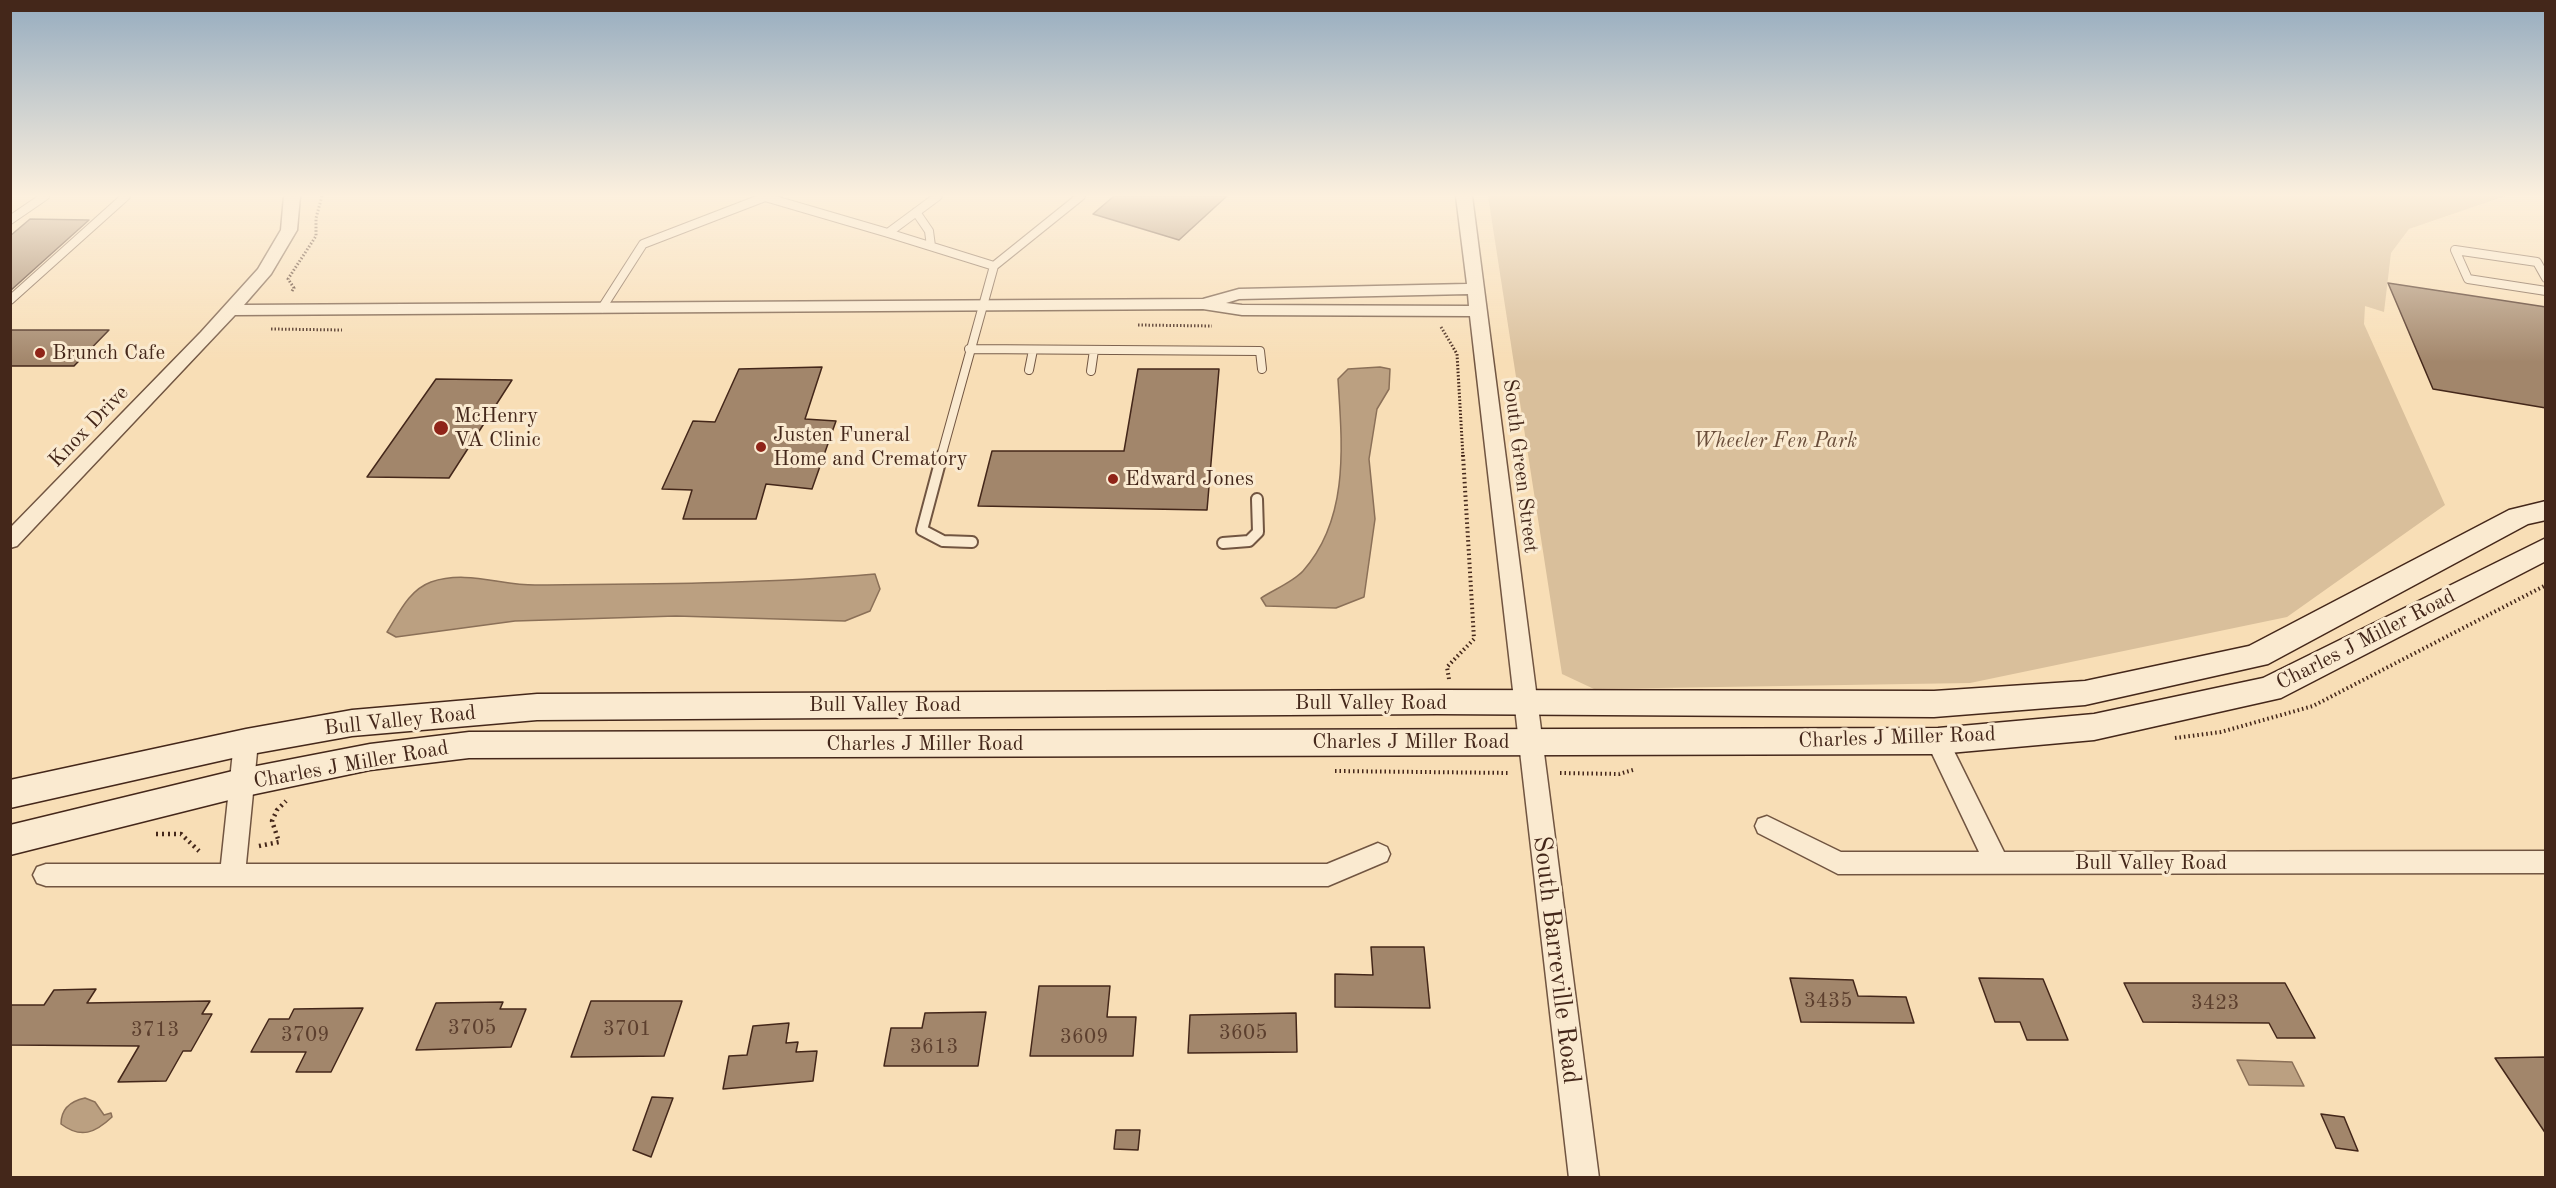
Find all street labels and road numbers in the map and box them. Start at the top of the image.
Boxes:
street label: South Green Street [1497,378,1543,554]
street label: Knox Drive [44,381,134,473]
street label: Charles J Miller Road [2272,584,2460,696]
street label: Bull Valley Road [1295,690,1447,716]
street label: Bull Valley Road [809,692,961,718]
street label: Bull Valley Road [323,700,477,742]
street label: Charles J Miller Road [1798,722,1996,754]
street label: Charles J Miller Road [1312,729,1510,755]
street label: Charles J Miller Road [826,731,1024,757]
street label: Charles J Miller Road [252,735,450,795]
street label: South Barreville Road [1525,834,1587,1086]
street label: Bull Valley Road [2075,850,2227,876]

